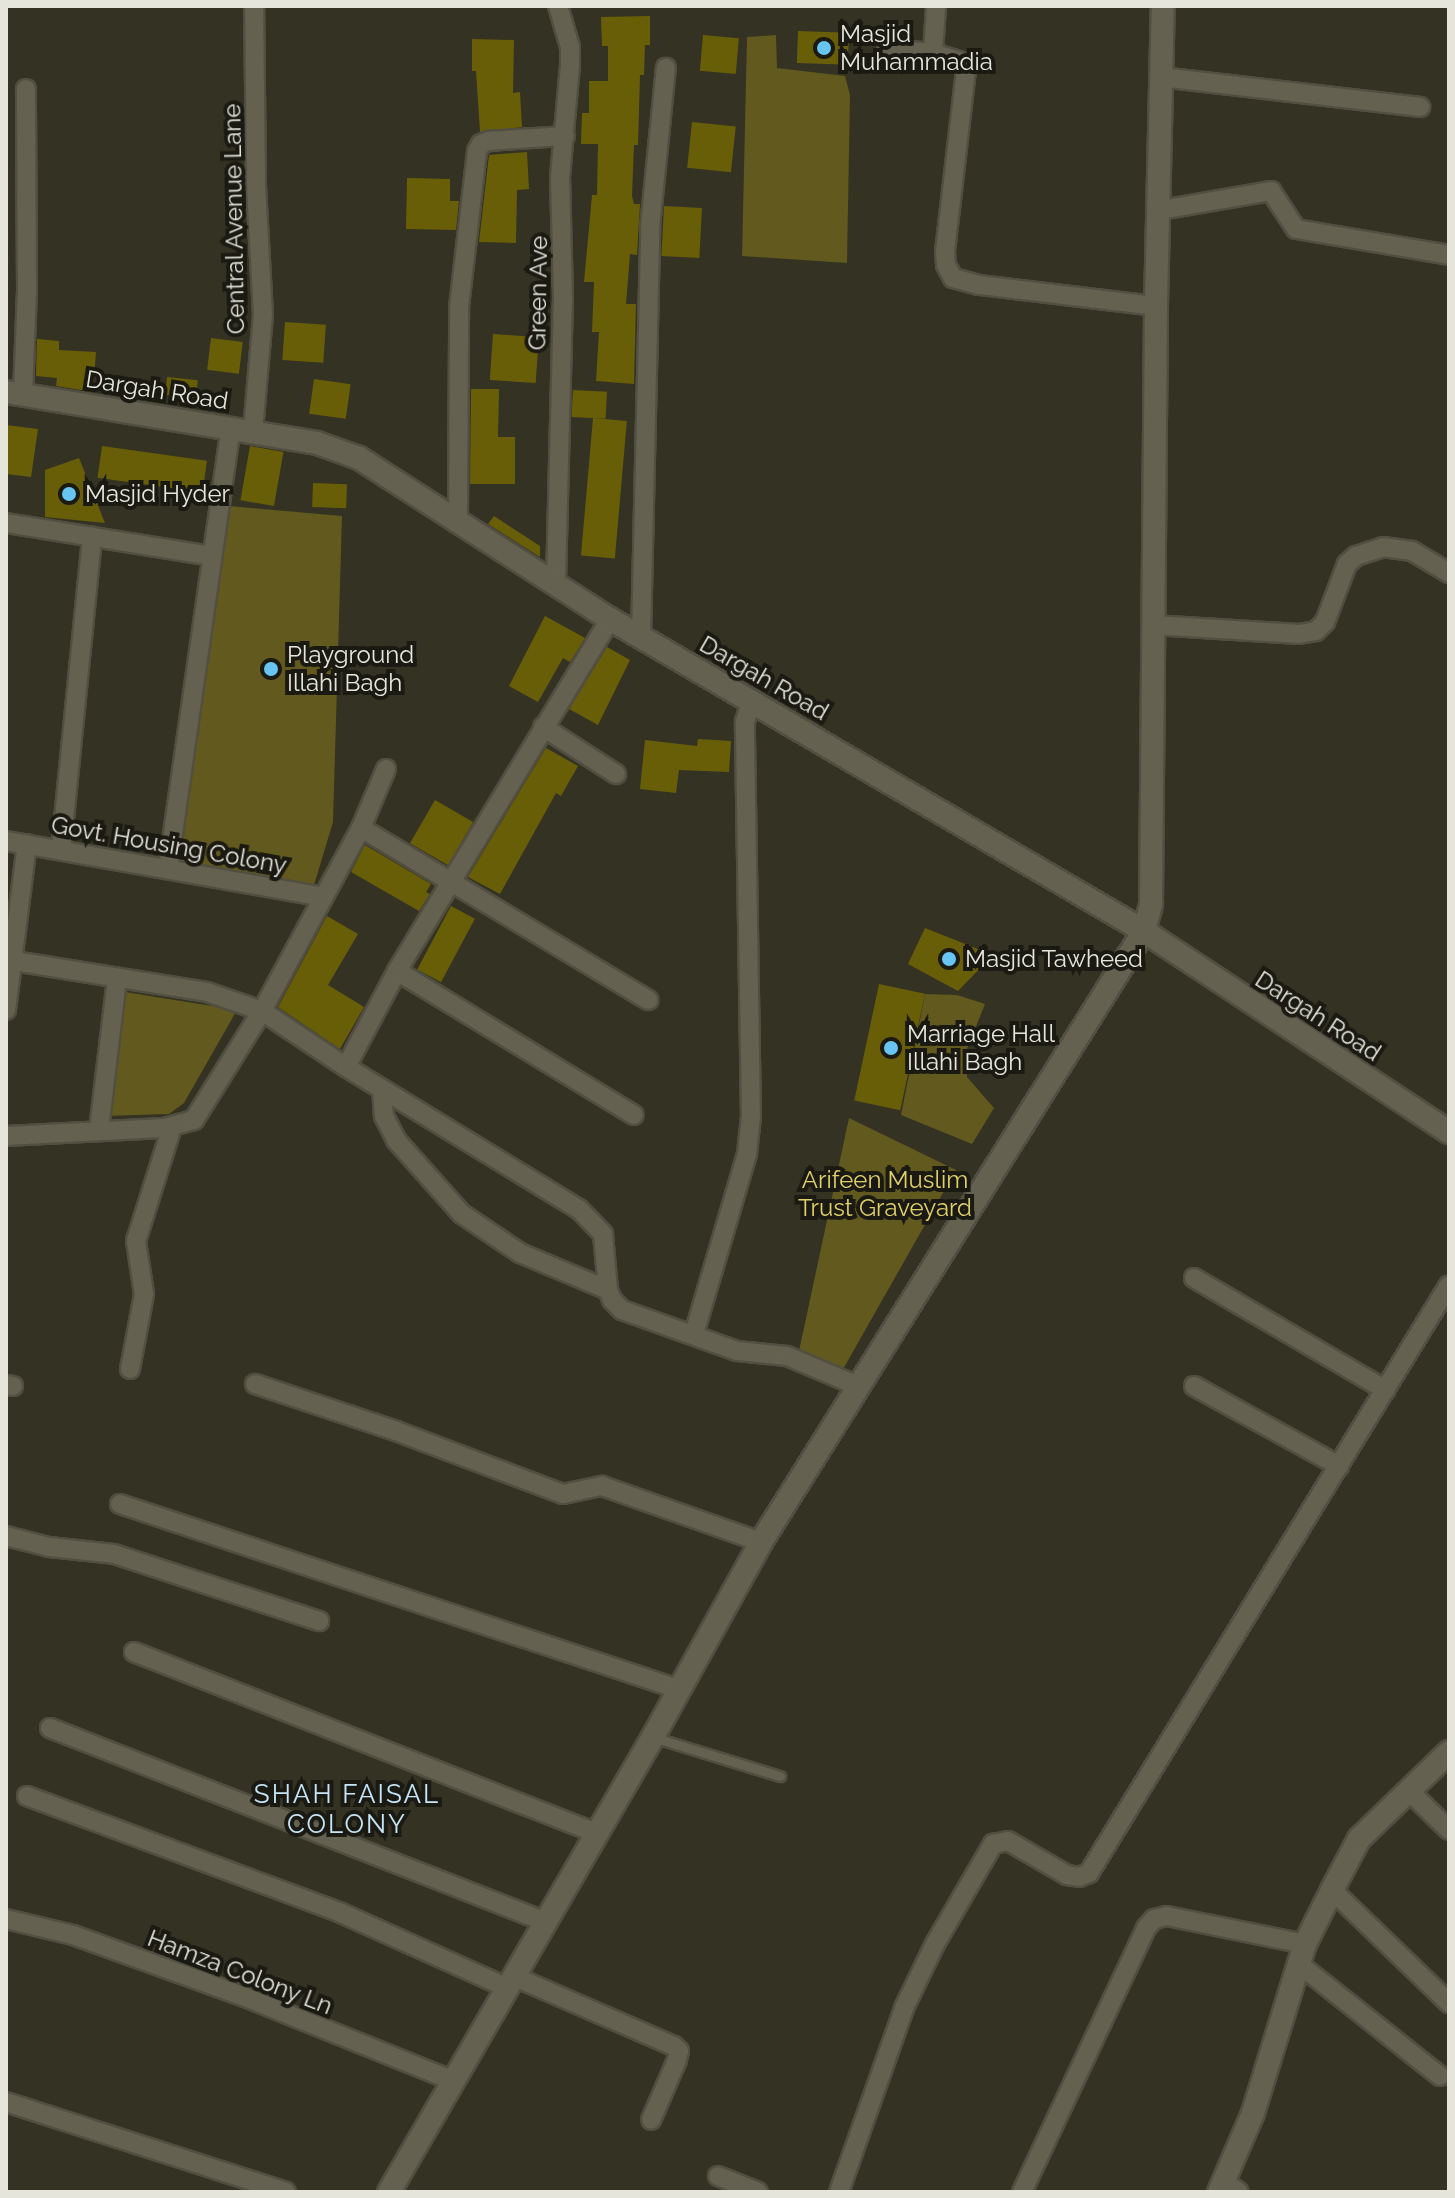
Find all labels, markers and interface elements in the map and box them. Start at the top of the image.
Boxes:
place label: Masjid Muhammadia [840,20,993,76]
marker: Masjid Muhammadia [815,39,833,57]
street label: Central Avenue Lane [218,103,250,335]
street label: Green Ave [523,235,553,351]
street label: Dargah Road [84,365,230,415]
place label: Masjid Hyder [85,480,230,508]
marker: Masjid Hyder [60,485,78,503]
street label: Dargah Road [695,630,833,726]
place label: Playground Illahi Bagh [287,641,414,697]
marker: Playground Illahi Bagh [262,660,280,678]
street label: Govt. Housing Colony [49,810,289,880]
place label: Masjid Tawheed [965,945,1144,973]
marker: Masjid Tawheed [940,950,958,968]
street label: Dargah Road [1250,965,1386,1067]
place label: Marriage Hall Illahi Bagh [907,1020,1055,1076]
marker: Marriage Hall Illahi Bagh [882,1039,900,1057]
park label: Arifeen Muslim Trust Graveyard [798,1166,972,1222]
district label: SHAH FAISAL COLONY [254,1779,440,1840]
street label: Hamza Colony Ln [143,1923,337,2021]

